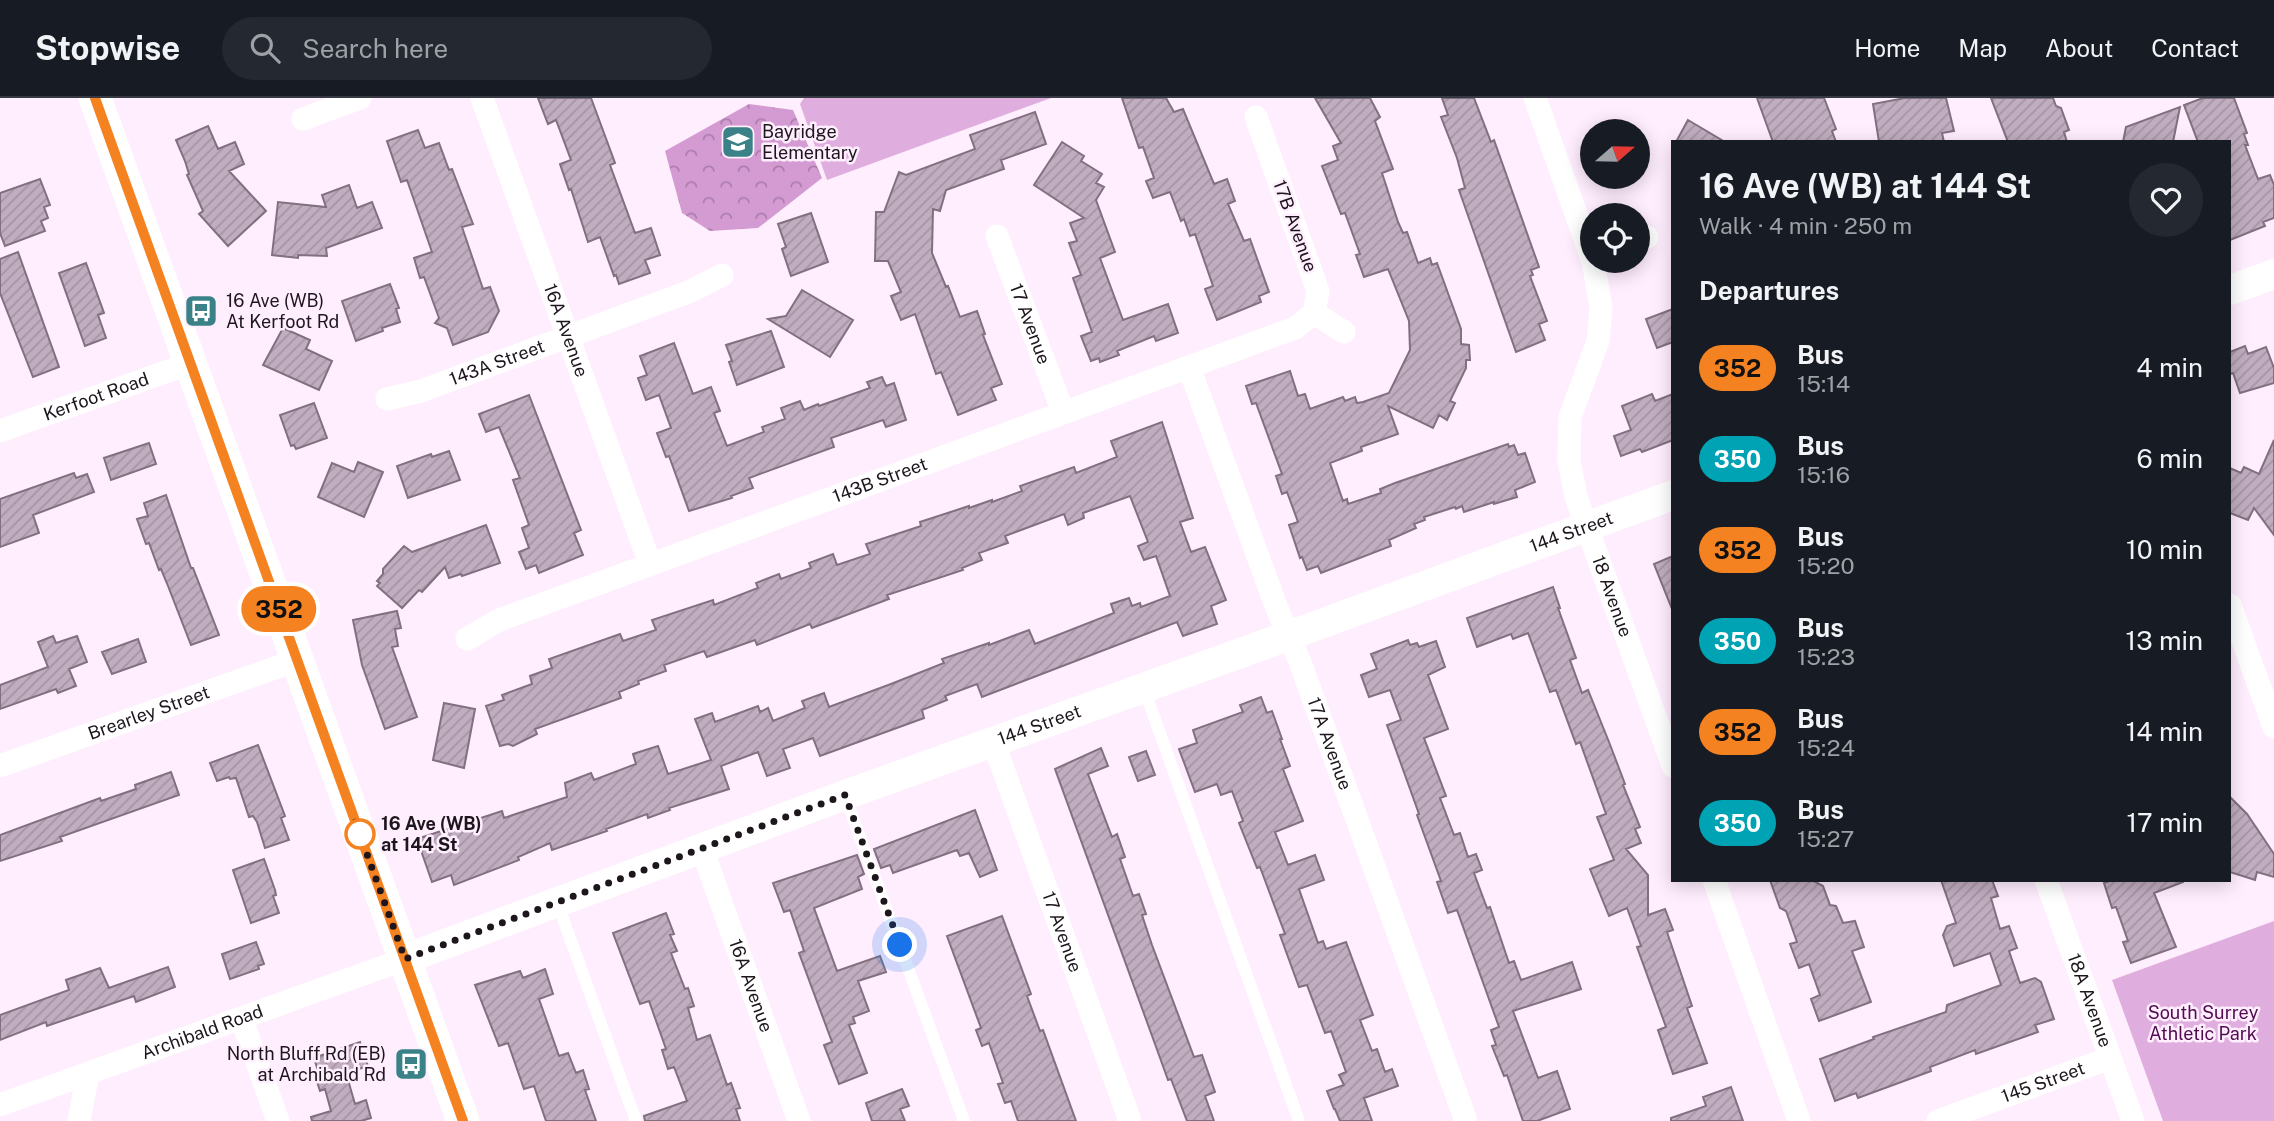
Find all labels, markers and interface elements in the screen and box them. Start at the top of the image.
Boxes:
search box [222,17,712,80]
text: Stopwise [35,29,180,67]
icon: search [246,29,284,67]
text: Search here [302,33,448,64]
text: Home [1854,34,1920,62]
text: Map [1958,34,2007,62]
text: About [2045,34,2113,62]
text: Contact [2151,34,2239,62]
north arrow [1580,119,1650,189]
map controls [1580,119,1650,273]
place label: Bayridge Elementary [762,121,858,163]
school or university icon: Bayridge Elementary [719,123,757,161]
button: heart [2129,163,2203,237]
text: 16 Ave (WB) at 144 St [1699,167,2031,205]
street label: 17B Avenue [1269,177,1322,275]
button: locate [1580,203,1650,273]
text: Walk · 4 min · 250 m [1699,212,1912,239]
text: Departures [1699,275,1839,306]
street label: 16A Avenue [540,281,593,380]
street label: 17 Avenue [1006,281,1055,367]
place label: 16 Ave (WB) At Kerfoot Rd [226,290,339,332]
bus stop icon: 16 Ave (WB) At Kerfoot Rd [182,292,220,330]
street label: 143A Street [446,335,547,390]
text: Bus [1797,339,1844,370]
text: 4 min [2136,352,2203,383]
text: 352 [1714,354,1761,382]
street label: Kerfoot Road [40,368,151,425]
text: 15:14 [1797,370,1850,397]
text: Bus [1797,430,1844,461]
text: 6 min [2136,443,2203,474]
text: 350 [1714,445,1761,473]
street label: 143B Street [830,453,930,507]
text: 15:16 [1797,461,1850,488]
street label: 144 Street [1527,507,1616,557]
text: Bus [1797,521,1844,552]
text: 10 min [2126,534,2203,565]
text: 352 [1714,536,1761,564]
street label: 18 Avenue [1588,552,1637,640]
text: 15:20 [1797,552,1855,579]
line badge: 352 [239,586,319,632]
text: 352 [255,595,303,623]
text: Bus [1797,612,1844,643]
text: 13 min [2126,625,2203,656]
text: 350 [1714,627,1761,655]
text: 15:23 [1797,643,1855,670]
street label: Brearley Street [85,681,212,744]
street label: 17A Avenue [1304,694,1356,793]
street label: 144 Street [995,700,1084,749]
text: Bus [1797,703,1844,734]
text: 14 min [2126,716,2203,747]
text: 352 [1714,718,1761,746]
text: 15:24 [1797,734,1855,761]
text: Bus [1797,794,1844,825]
text: 17 min [2126,807,2203,838]
text: 350 [1714,809,1761,837]
place label: 16 Ave (WB) at 144 St [381,813,482,855]
marker: 16 Ave (WB) at 144 St [345,819,375,849]
text: 15:27 [1797,825,1854,852]
street label: 17 Avenue [1038,889,1087,975]
your location [882,927,917,962]
street label: 16A Avenue [725,936,777,1035]
street label: 18A Avenue [2063,951,2116,1050]
street label: Archibald Road [138,1000,266,1063]
park label: South Surrey Athletic Park [2148,1002,2259,1044]
place label: North Bluff Rd (EB) at Archibald Rd [227,1043,386,1085]
bus stop icon: North Bluff Rd (EB) at Archibald Rd [392,1045,430,1083]
street label: 145 Street [1999,1057,2087,1107]

